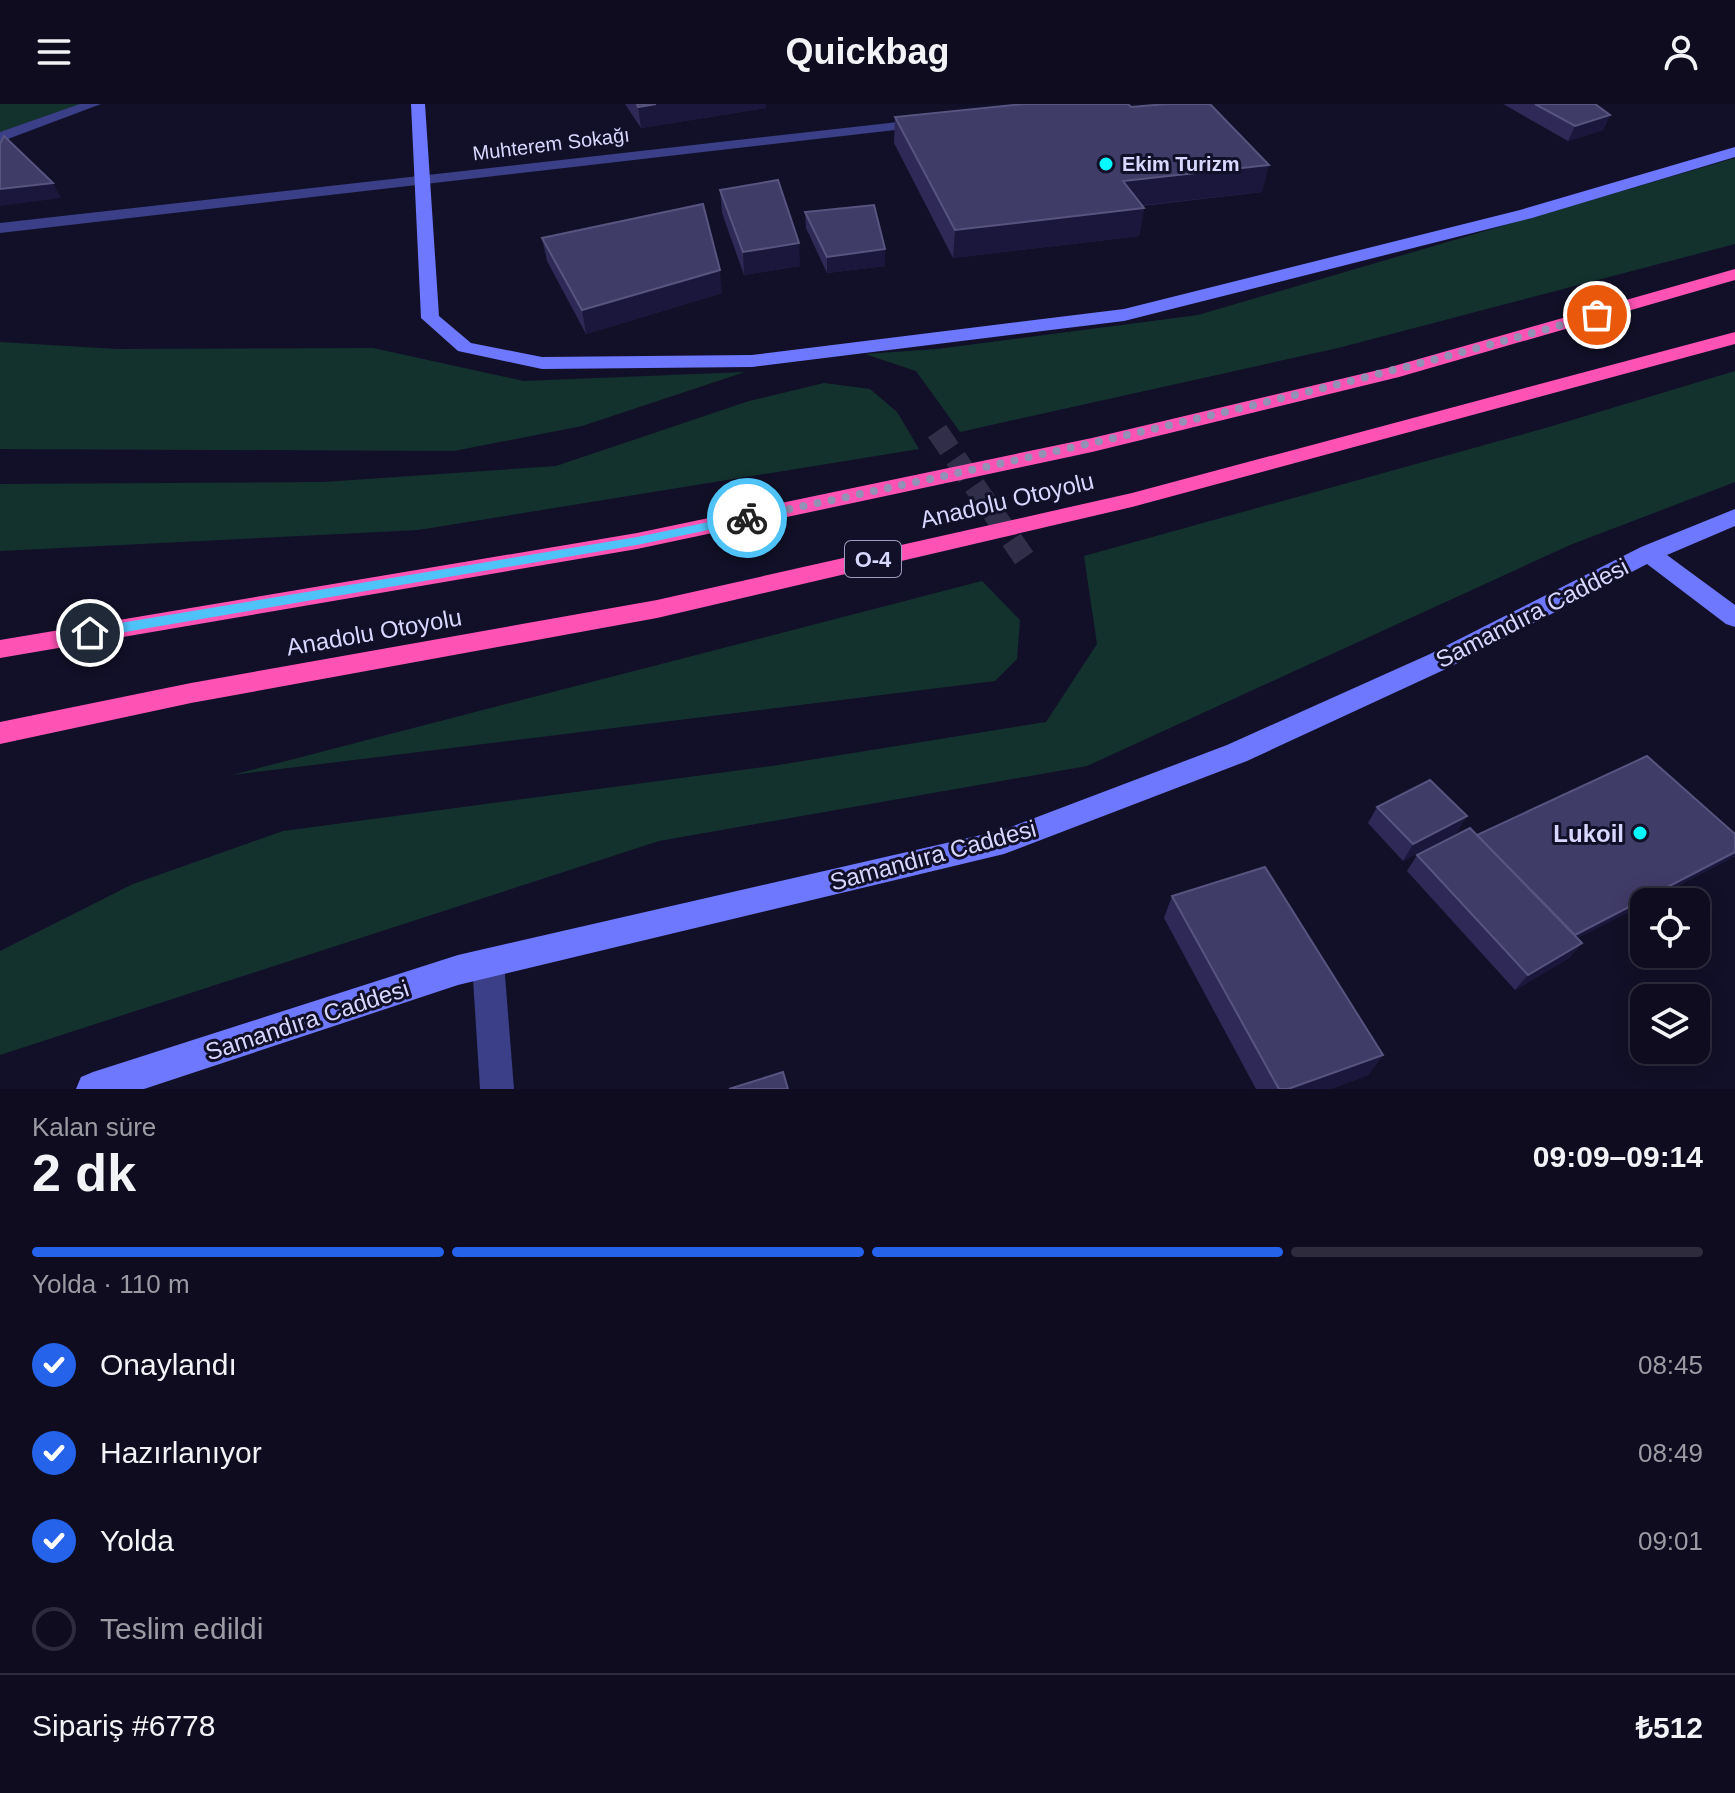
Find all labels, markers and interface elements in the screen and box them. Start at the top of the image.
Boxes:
icon: menu [32,30,76,74]
icon: person [1659,30,1703,74]
text: Quickbag [785,31,950,72]
street label: Muhterem Sokağı [471,123,631,165]
place label: Ekim Turizm [1122,153,1239,175]
marker: Ekim Turizm [1097,155,1115,173]
pin [1563,281,1631,349]
icon: bag [1575,293,1619,337]
street label: Anadolu Otoyolu [918,467,1096,533]
courier [707,478,787,558]
icon: bike [725,496,769,540]
road number: O-4 [845,541,901,577]
street label: Samandıra Caddesi [1431,553,1633,673]
pin [56,599,124,667]
street label: Anadolu Otoyolu [284,603,464,661]
icon: home [68,611,112,655]
street label: Samandıra Caddesi [827,815,1039,895]
place label: Lukoil [1553,820,1624,847]
marker: Lukoil [1631,824,1649,842]
map controls [1630,888,1710,1064]
button: locate [1630,888,1710,968]
street label: Samandıra Caddesi [202,974,412,1066]
button: layers [1630,984,1710,1064]
text: Kalan süre [32,1112,156,1142]
text: 09:09–09:14 [1533,1140,1703,1173]
text: 2 dk [32,1144,136,1202]
text: Yolda · 110 m [32,1269,190,1299]
icon: check [32,1343,76,1387]
text: Onaylandı [100,1348,237,1381]
text: 08:45 [1638,1350,1703,1380]
icon: check [32,1431,76,1475]
text: Hazırlanıyor [100,1436,262,1469]
text: 08:49 [1638,1438,1703,1468]
icon: check [32,1519,76,1563]
text: Yolda [100,1524,174,1557]
text: 09:01 [1638,1526,1703,1556]
text: Teslim edildi [100,1612,263,1645]
text: Sipariş #6778 [32,1709,215,1742]
text: ₺512 [1636,1711,1703,1744]

